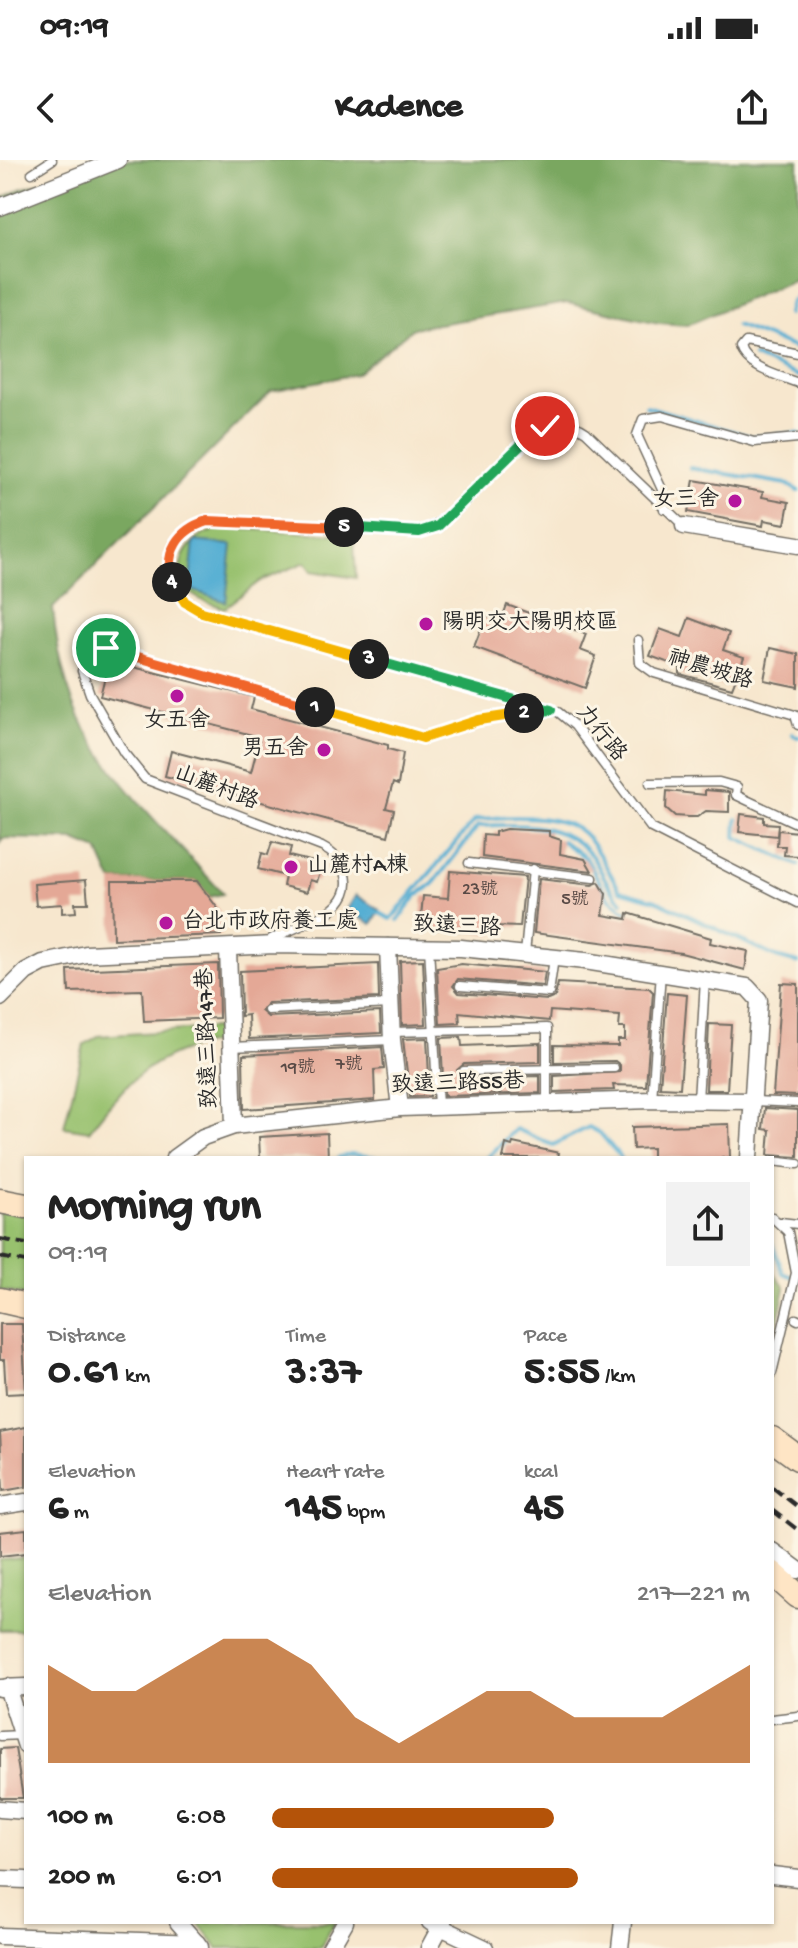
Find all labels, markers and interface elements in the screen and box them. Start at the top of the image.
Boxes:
text: 09:19 [40,11,109,46]
icon: back [24,86,68,130]
icon: share [730,86,774,130]
text: Kadence [335,87,463,130]
pin [511,392,579,460]
icon: check [523,404,567,448]
place label: 女三舍 [653,486,719,514]
marker: 女三舍 [726,492,744,510]
pin: 5 [324,507,364,547]
text: 5 [338,514,350,540]
pin: 4 [152,562,192,602]
text: 4 [167,569,177,595]
place label: 陽明交大陽明校區 [442,610,618,637]
pin [72,614,140,682]
marker: 陽明交大陽明校區 [417,615,435,633]
icon: arrive [84,626,128,670]
pin: 3 [349,639,389,679]
street label: 神農坡路 [664,644,756,696]
text: 3 [363,646,375,672]
marker: 女五舍 [168,687,186,705]
pin: 1 [295,687,335,727]
pin: 2 [504,693,544,733]
text: 1 [311,694,319,720]
street label: 力行路 [569,699,632,768]
text: 2 [519,700,529,726]
place label: 女五舍 [144,707,210,735]
place label: 男五舍 [242,735,308,763]
marker: 男五舍 [315,741,333,759]
street label: 山麓村路 [170,759,262,817]
place label: 山麓村A棟 [307,852,408,880]
marker: 山麓村A棟 [282,858,300,876]
house number: 23號 [462,879,498,901]
house number: 5號 [561,889,589,911]
place label: 台北市政府養工處 [182,908,358,936]
street label: 致遠三路 [412,911,502,943]
marker: 台北市政府養工處 [157,914,175,932]
street label: 致遠三路147巷 [192,967,224,1109]
house number: 7號 [334,1054,363,1076]
house number: 19號 [280,1057,315,1079]
street label: 致遠三路55巷 [391,1068,525,1100]
button: share [666,1182,750,1266]
text: Morning run [48,1183,261,1235]
text: 09:19 [48,1239,107,1270]
text: Distance [48,1324,126,1350]
text: Time [286,1324,326,1350]
text: Pace [524,1324,567,1350]
text: 0.61 [48,1350,120,1397]
text: 3:37 [286,1350,361,1397]
text: 5:55 [524,1350,600,1397]
text: km [120,1364,150,1390]
text: /km [600,1364,636,1390]
text: Elevation [48,1460,135,1486]
text: Heart rate [286,1460,384,1486]
text: kcal [524,1460,558,1486]
text: 6 [48,1486,68,1533]
text: 145 [286,1486,342,1533]
text: 45 [524,1486,564,1533]
text: m [68,1500,89,1526]
text: bpm [342,1500,385,1526]
text: Elevation [48,1580,151,1611]
text: 217–221 m [637,1580,750,1611]
text: 100 m [48,1803,113,1834]
text: 6:08 [176,1803,226,1834]
text: 200 m [48,1863,115,1894]
text: 6:01 [176,1863,223,1894]

